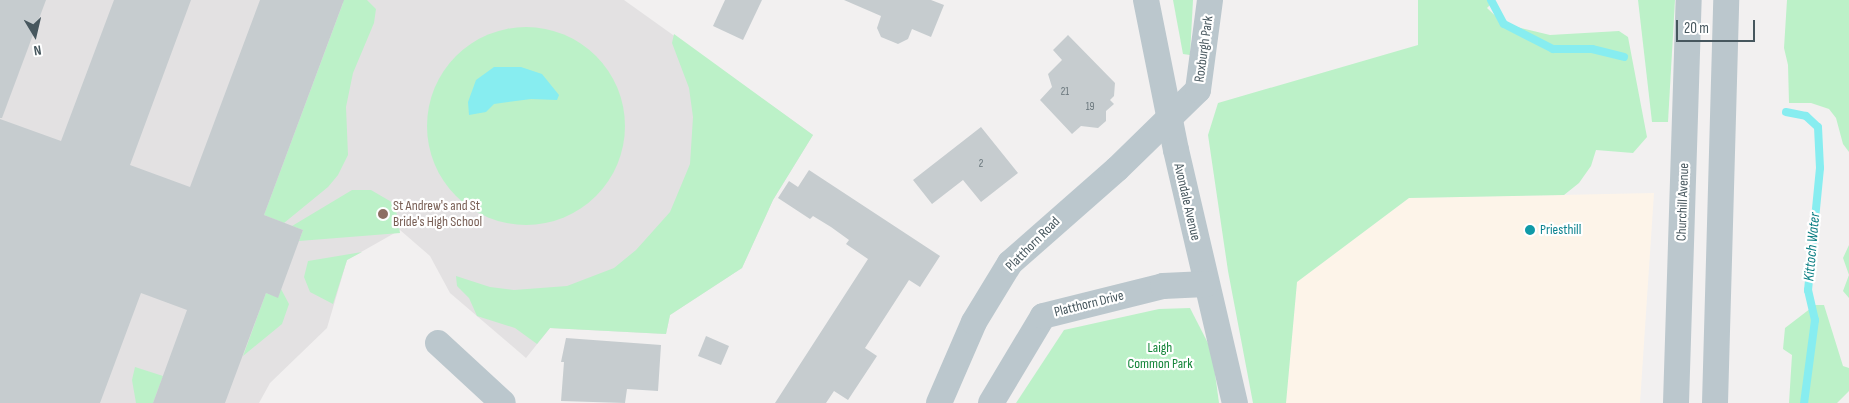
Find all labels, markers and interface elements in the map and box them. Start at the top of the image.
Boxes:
north arrow [10,10,60,60]
scale bar [1679,10,1758,42]
street label: Roxburgh Park [1191,15,1217,83]
text: 20 m [1684,19,1709,38]
text: N [32,41,42,59]
house number: 21 [1061,85,1069,99]
house number: 19 [1086,100,1094,114]
house number: 2 [979,157,983,171]
street label: Avondale Avenue [1170,162,1204,242]
street label: Churchill Avenue [1673,163,1693,241]
place label: St Andrew's and St Bride's High School [393,198,482,230]
marker: St Andrew's and St Bride's High School [377,208,389,220]
water label: Kittoch Water [1800,212,1824,282]
street label: Platthorn Road [1002,213,1064,275]
place label: Priesthill [1540,222,1581,238]
marker: Priesthill [1524,224,1536,236]
street label: Platthorn Drive [1053,287,1125,321]
park label: Laigh Common Park [1128,340,1192,372]

